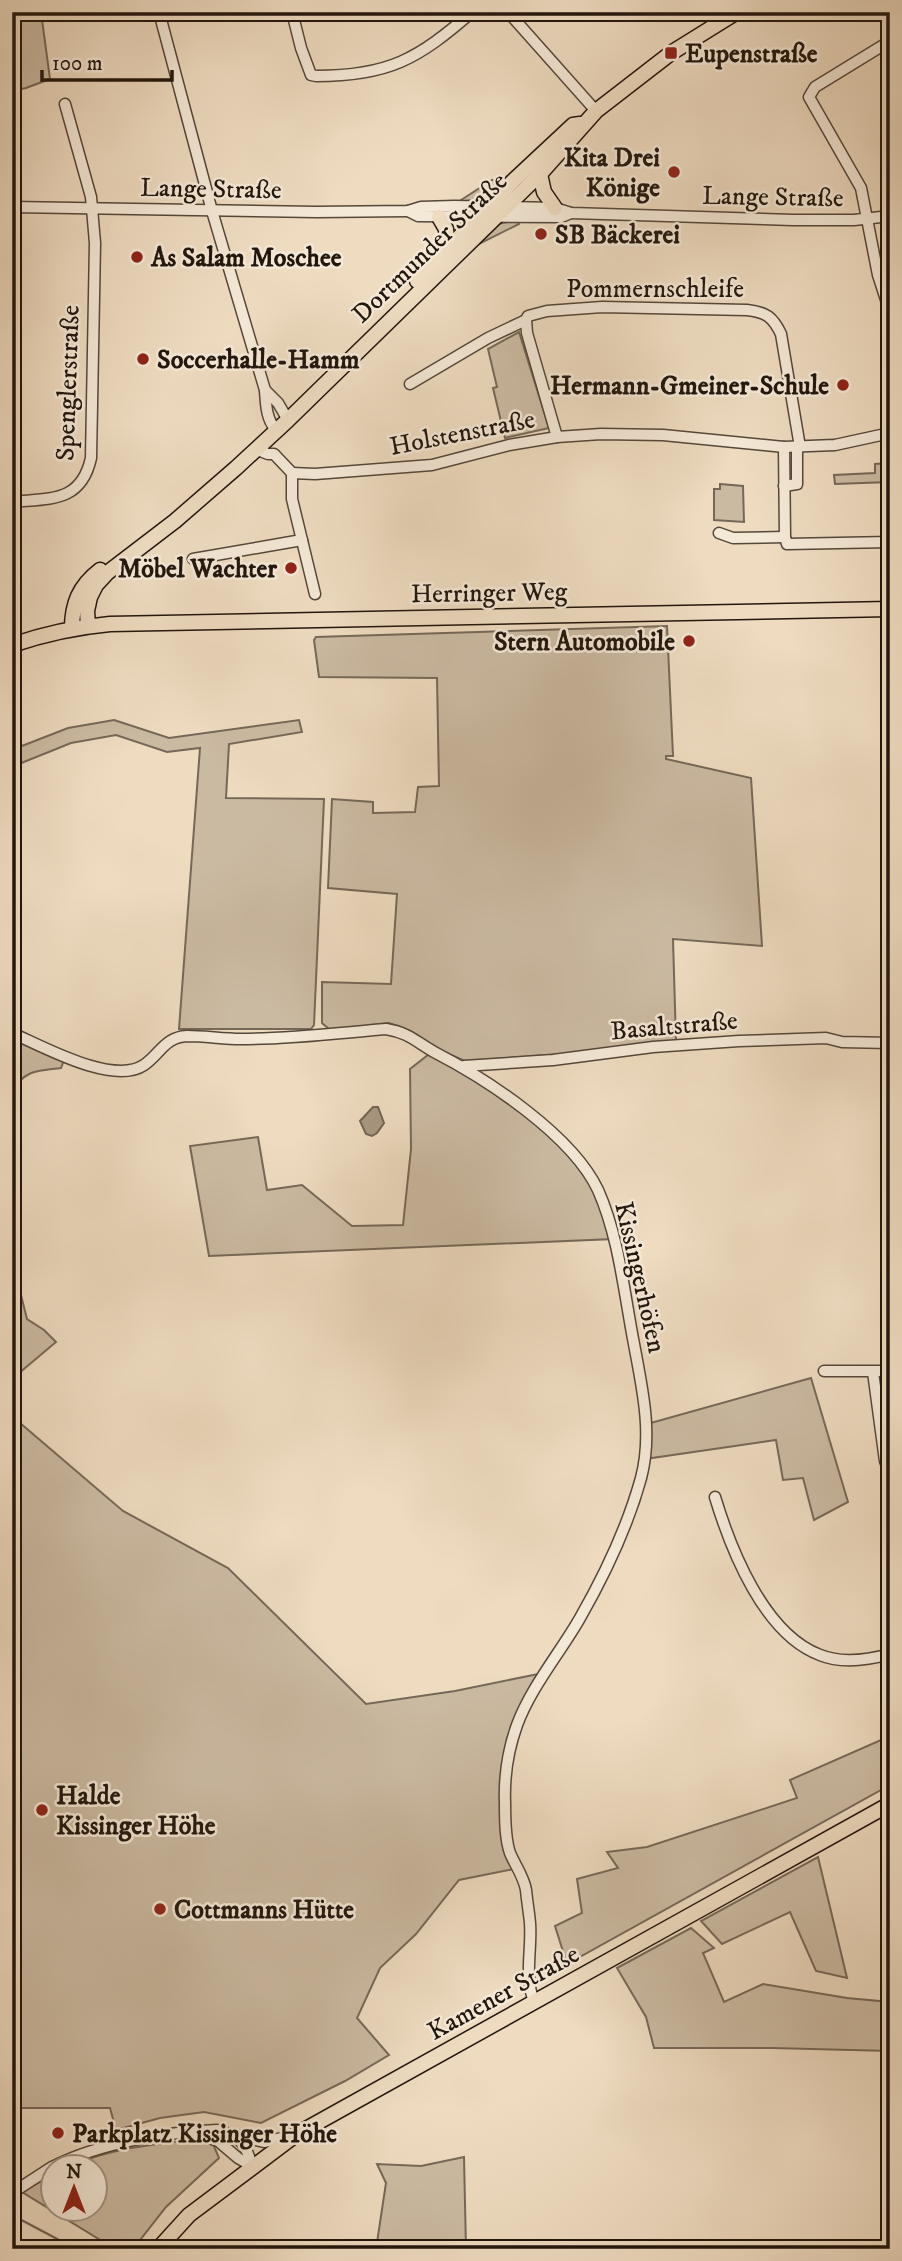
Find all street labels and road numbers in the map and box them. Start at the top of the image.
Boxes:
street label: Dortmunder Straße [345,166,515,331]
street label: Lange Straße [140,172,282,207]
street label: Lange Straße [702,180,844,215]
street label: Pommernschleife [566,273,744,306]
street label: Spenglerstraße [49,304,88,462]
street label: Holstenstraße [387,403,538,464]
street label: Herringer Weg [410,576,568,611]
street label: Basaltstraße [609,1005,739,1048]
street label: Kissingerhöfen [606,1198,673,1357]
street label: Kamener Straße [422,1938,585,2049]

